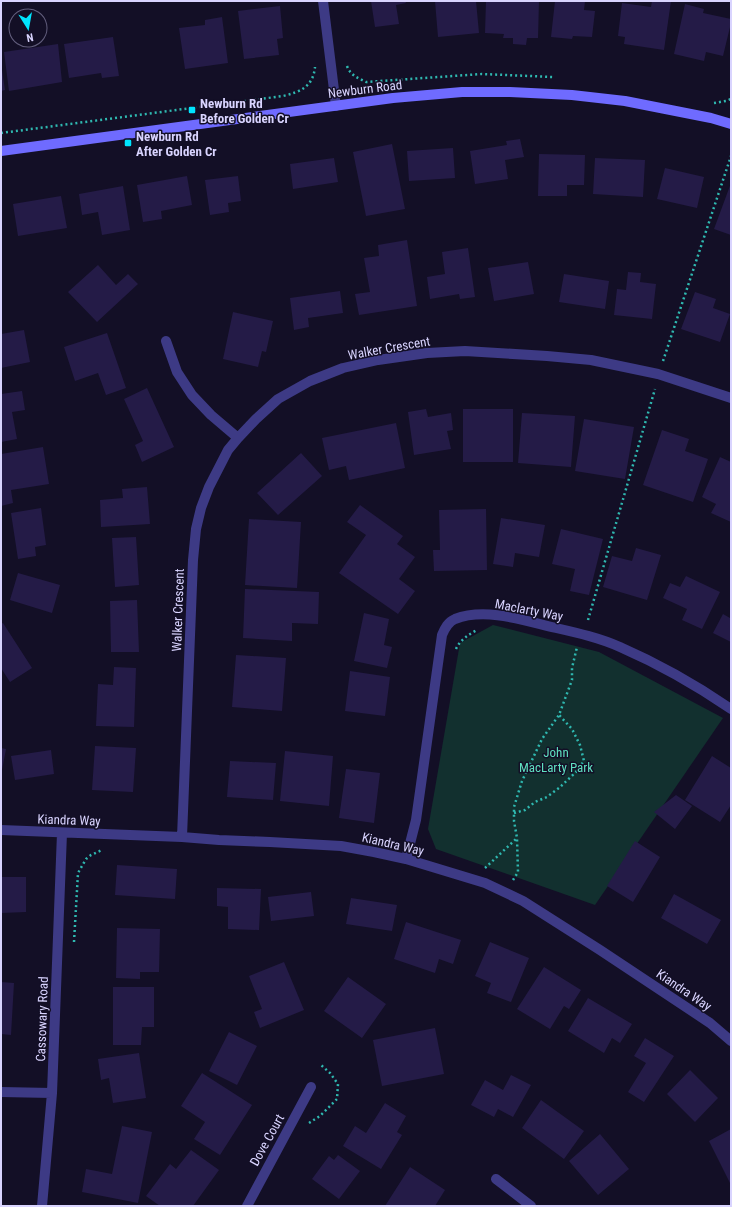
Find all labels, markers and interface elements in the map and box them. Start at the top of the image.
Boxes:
north arrow [8,8,48,48]
text: N [25,30,34,44]
street label: Newburn Road [327,77,403,101]
place label: Newburn Rd Before Golden Cr [200,96,289,126]
marker: Newburn Rd Before Golden Cr [187,105,197,115]
place label: Newburn Rd After Golden Cr [136,129,217,159]
marker: Newburn Rd After Golden Cr [123,138,133,148]
street label: Walker Crescent [347,333,431,363]
street label: Walker Crescent [169,568,187,652]
street label: Maclarty Way [494,596,565,624]
park label: John MacLarty Park [519,745,593,775]
street label: Kiandra Way [37,811,101,829]
street label: Kiandra Way [361,830,426,859]
street label: Kiandra Way [654,966,715,1014]
street label: Cassowary Road [33,976,51,1062]
street label: Dove Court [247,1111,287,1168]

